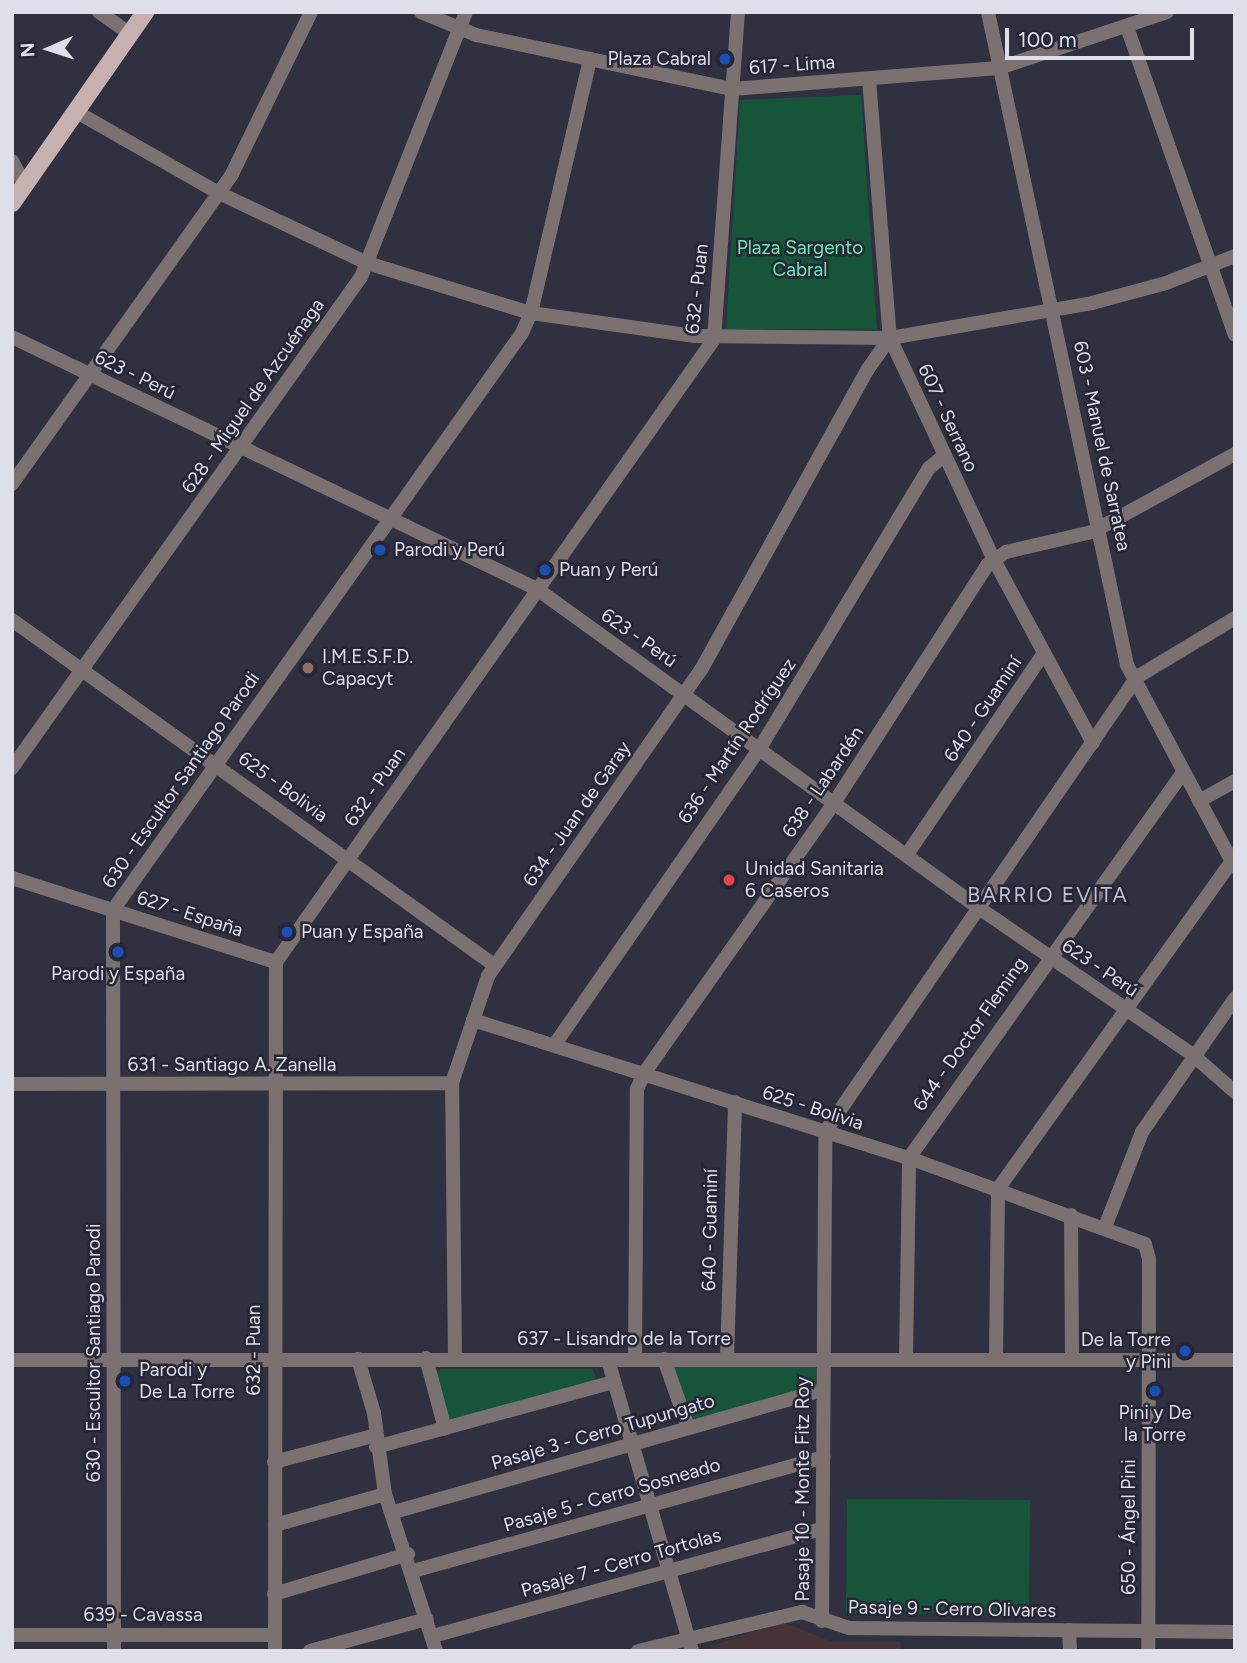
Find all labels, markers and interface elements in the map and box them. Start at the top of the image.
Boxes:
north arrow [14,14,84,84]
scale bar [1009,14,1198,58]
text: 100 m [1018,27,1077,52]
text: N [16,42,39,58]
place label: Plaza Cabral [608,48,711,70]
marker: Plaza Cabral [717,51,733,67]
street label: 617 - Lima [748,51,836,79]
park label: Plaza Sargento Cabral [737,237,863,281]
street label: 632 - Puan [681,243,713,335]
street label: 628 - Miguel de Azcuénaga [177,294,329,498]
street label: 603 - Manuel de Sarratea [1069,339,1135,553]
street label: 623 - Perú [91,346,179,404]
street label: 607 - Serrano [913,360,983,476]
place label: Parodi y Perú [394,539,505,561]
marker: Parodi y Perú [372,542,388,558]
place label: Puan y Perú [559,559,658,581]
marker: Puan y Perú [537,562,553,578]
street label: 623 - Perú [597,604,681,672]
place label: I.M.E.S.F.D. Capacyt [322,646,413,690]
street label: 640 - Guaminí [939,652,1027,766]
street label: 636 - Martín Rodríguez [673,654,801,828]
marker: I.M.E.S.F.D. Capacyt [300,660,316,676]
street label: 630 - Escultor Santiago Parodi [97,668,265,892]
street label: 638 - Labardén [777,722,869,842]
street label: 634 - Juan de Garay [518,737,636,891]
street label: 632 - Puan [340,743,410,831]
street label: 625 - Bolivia [234,747,332,827]
place label: Unidad Sanitaria 6 Caseros [745,858,884,902]
marker: Unidad Sanitaria 6 Caseros [719,870,739,890]
district label: BARRIO EVITA [969,882,1127,908]
street label: 627 - España [134,886,246,942]
place label: Puan y España [301,921,424,943]
marker: Puan y España [279,924,295,940]
street label: 623 - Perú [1057,934,1143,1002]
marker: Parodi y España [110,944,126,960]
street label: 644 - Doctor Fleming [908,953,1032,1115]
place label: Parodi y España [51,963,185,985]
street label: 631 - Santiago A. Zanella [128,1054,336,1076]
street label: 625 - Bolivia [760,1081,866,1135]
street label: 640 - Guaminí [698,1169,722,1291]
street label: 630 - Escultor Santiago Parodi [83,1224,105,1482]
street label: 632 - Puan [243,1305,265,1395]
street label: 637 - Lisandro de la Torre [517,1328,731,1350]
place label: De la Torre y Pini [1081,1329,1171,1373]
marker: De la Torre y Pini [1177,1343,1193,1359]
place label: Parodi y De La Torre [139,1359,235,1403]
marker: Parodi y De La Torre [117,1373,133,1389]
street label: Pasaje 10 - Monte Fitz Roy [792,1376,814,1602]
marker: Pini y De la Torre [1147,1383,1163,1399]
street label: Pasaje 3 - Cerro Tupungato [489,1389,717,1475]
place label: Pini y De la Torre [1118,1402,1192,1446]
street label: Pasaje 5 - Cerro Sosneado [501,1453,723,1537]
street label: 650 - Ángel Pini [1118,1459,1140,1595]
street label: Pasaje 7 - Cerro Tortolas [518,1524,724,1602]
street label: Pasaje 9 - Cerro Olivares [848,1596,1056,1622]
street label: 639 - Cavassa [83,1604,203,1626]

